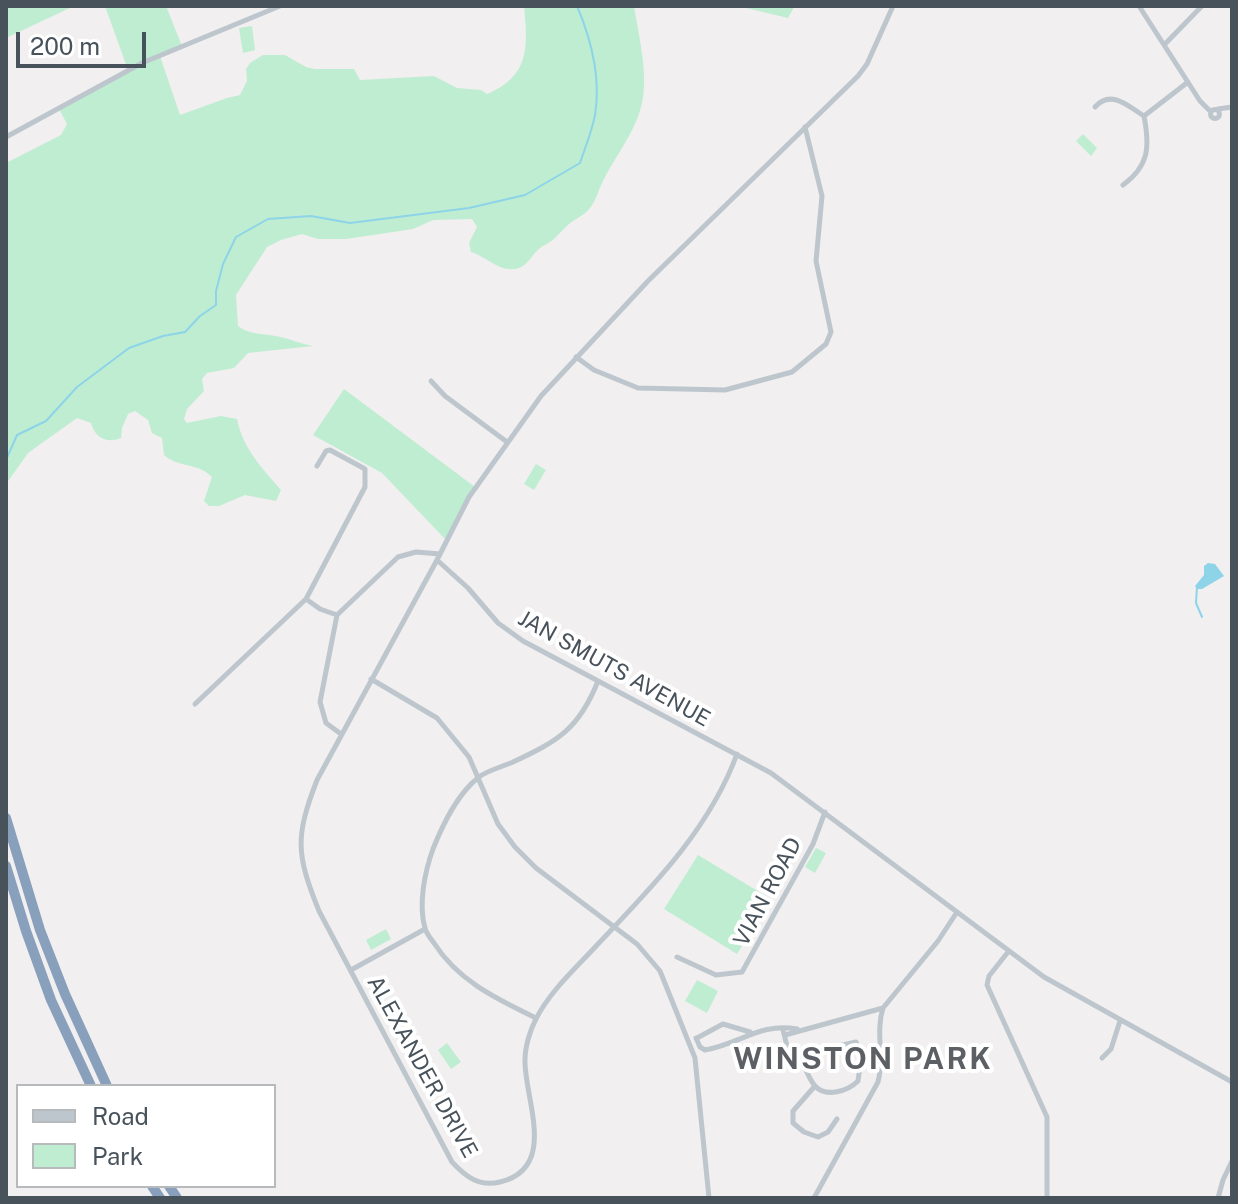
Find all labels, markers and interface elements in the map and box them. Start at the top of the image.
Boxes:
scale bar [20,16,150,66]
text: 200 m [30,32,100,60]
street label: JAN SMUTS AVENUE [513,605,715,733]
street label: VIAN ROAD [728,833,808,951]
street label: ALEXANDER DRIVE [361,971,483,1163]
district label: WINSTON PARK [733,1042,993,1078]
legend [16,1084,276,1188]
text: Road [92,1102,149,1130]
text: Park [92,1142,143,1170]

